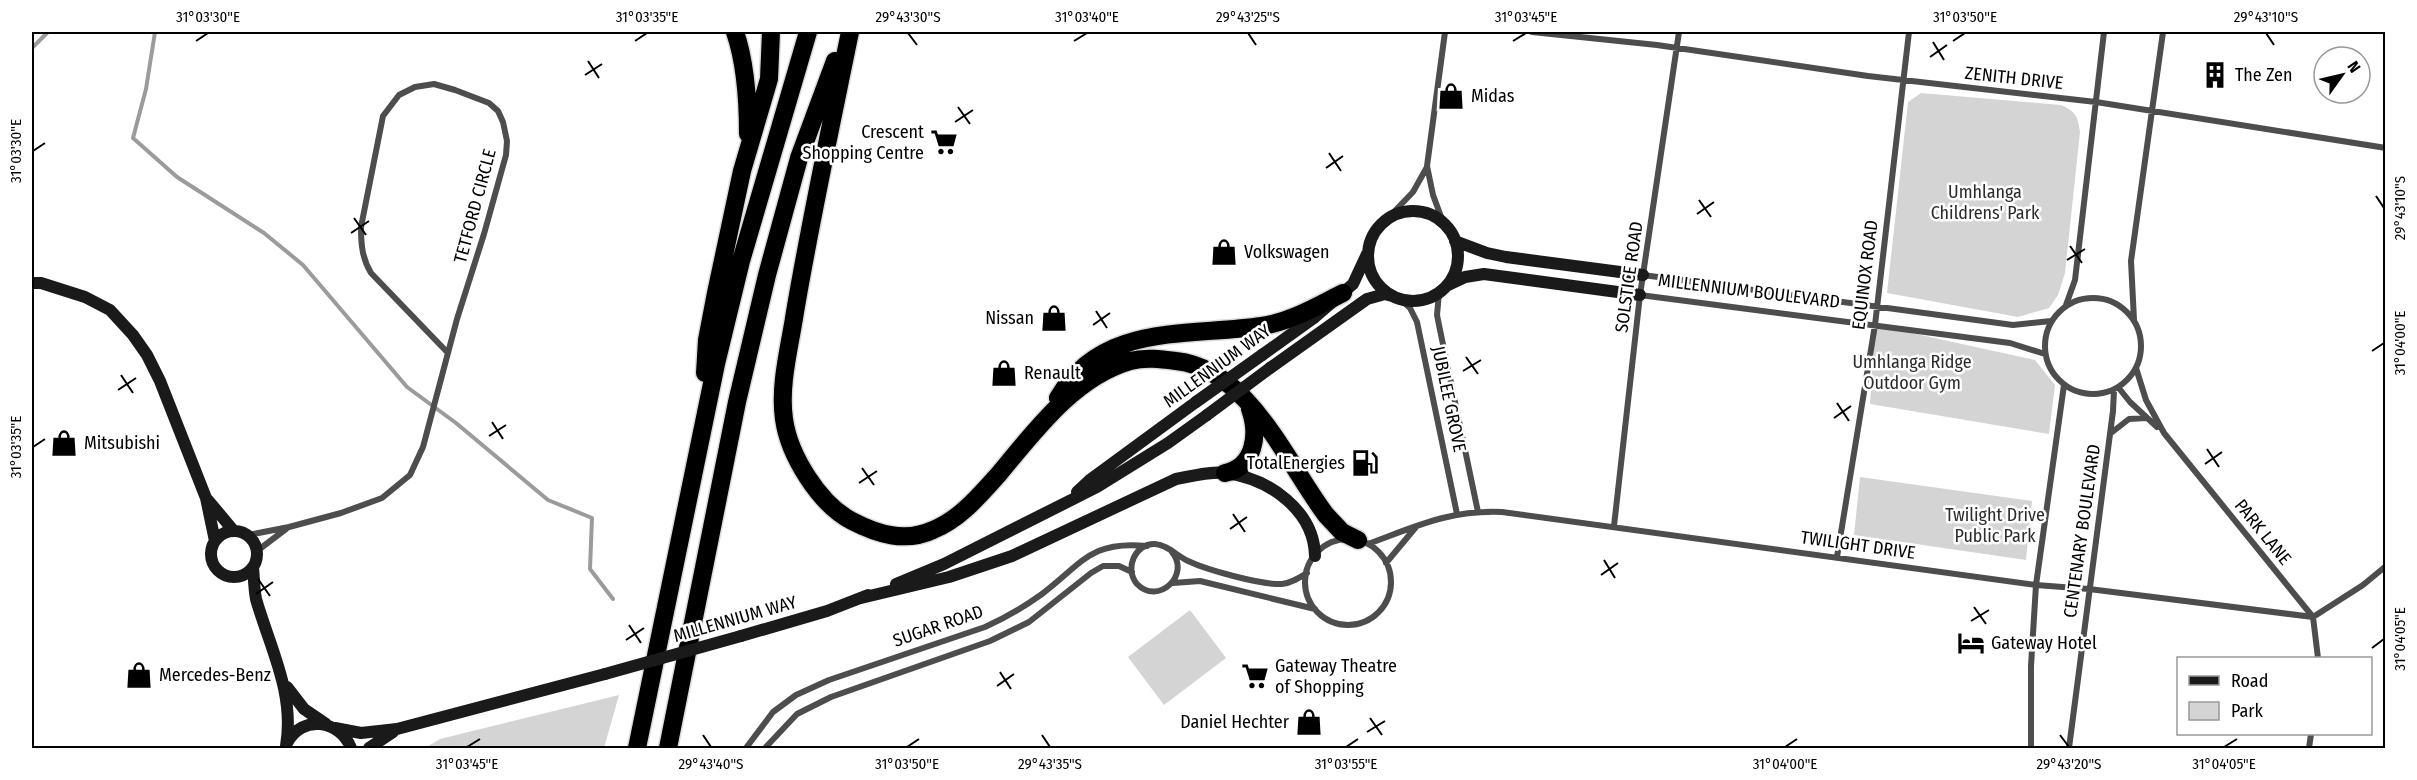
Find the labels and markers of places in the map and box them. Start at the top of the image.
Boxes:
building icon: The Zen [2200,60,2230,90]
place label: The Zen [2235,64,2292,86]
shop icon: Midas [1436,81,1466,111]
place label: Midas [1471,85,1515,107]
place label: Crescent Shopping Centre [803,121,924,164]
supermarket icon: Crescent Shopping Centre [929,127,959,157]
shop icon: Volkswagen [1209,237,1239,267]
place label: Volkswagen [1244,241,1330,263]
shop icon: Nissan [1039,303,1069,333]
place label: Nissan [985,307,1034,329]
shop icon: Renault [989,358,1019,388]
place label: Renault [1024,362,1081,384]
shop icon: Mitsubishi [49,428,79,458]
place label: Mitsubishi [84,432,160,454]
fuel station icon: TotalEnergies [1350,448,1380,478]
place label: TotalEnergies [1247,452,1345,474]
hotel icon: Gateway Hotel [1956,628,1986,658]
place label: Gateway Hotel [1991,632,2097,654]
place label: Gateway Theatre of Shopping [1275,655,1397,698]
shop icon: Mercedes-Benz [124,660,154,690]
supermarket icon: Gateway Theatre of Shopping [1240,661,1270,691]
place label: Mercedes-Benz [159,664,271,686]
shop icon: Daniel Hechter [1294,707,1324,737]
place label: Daniel Hechter [1180,711,1290,733]

